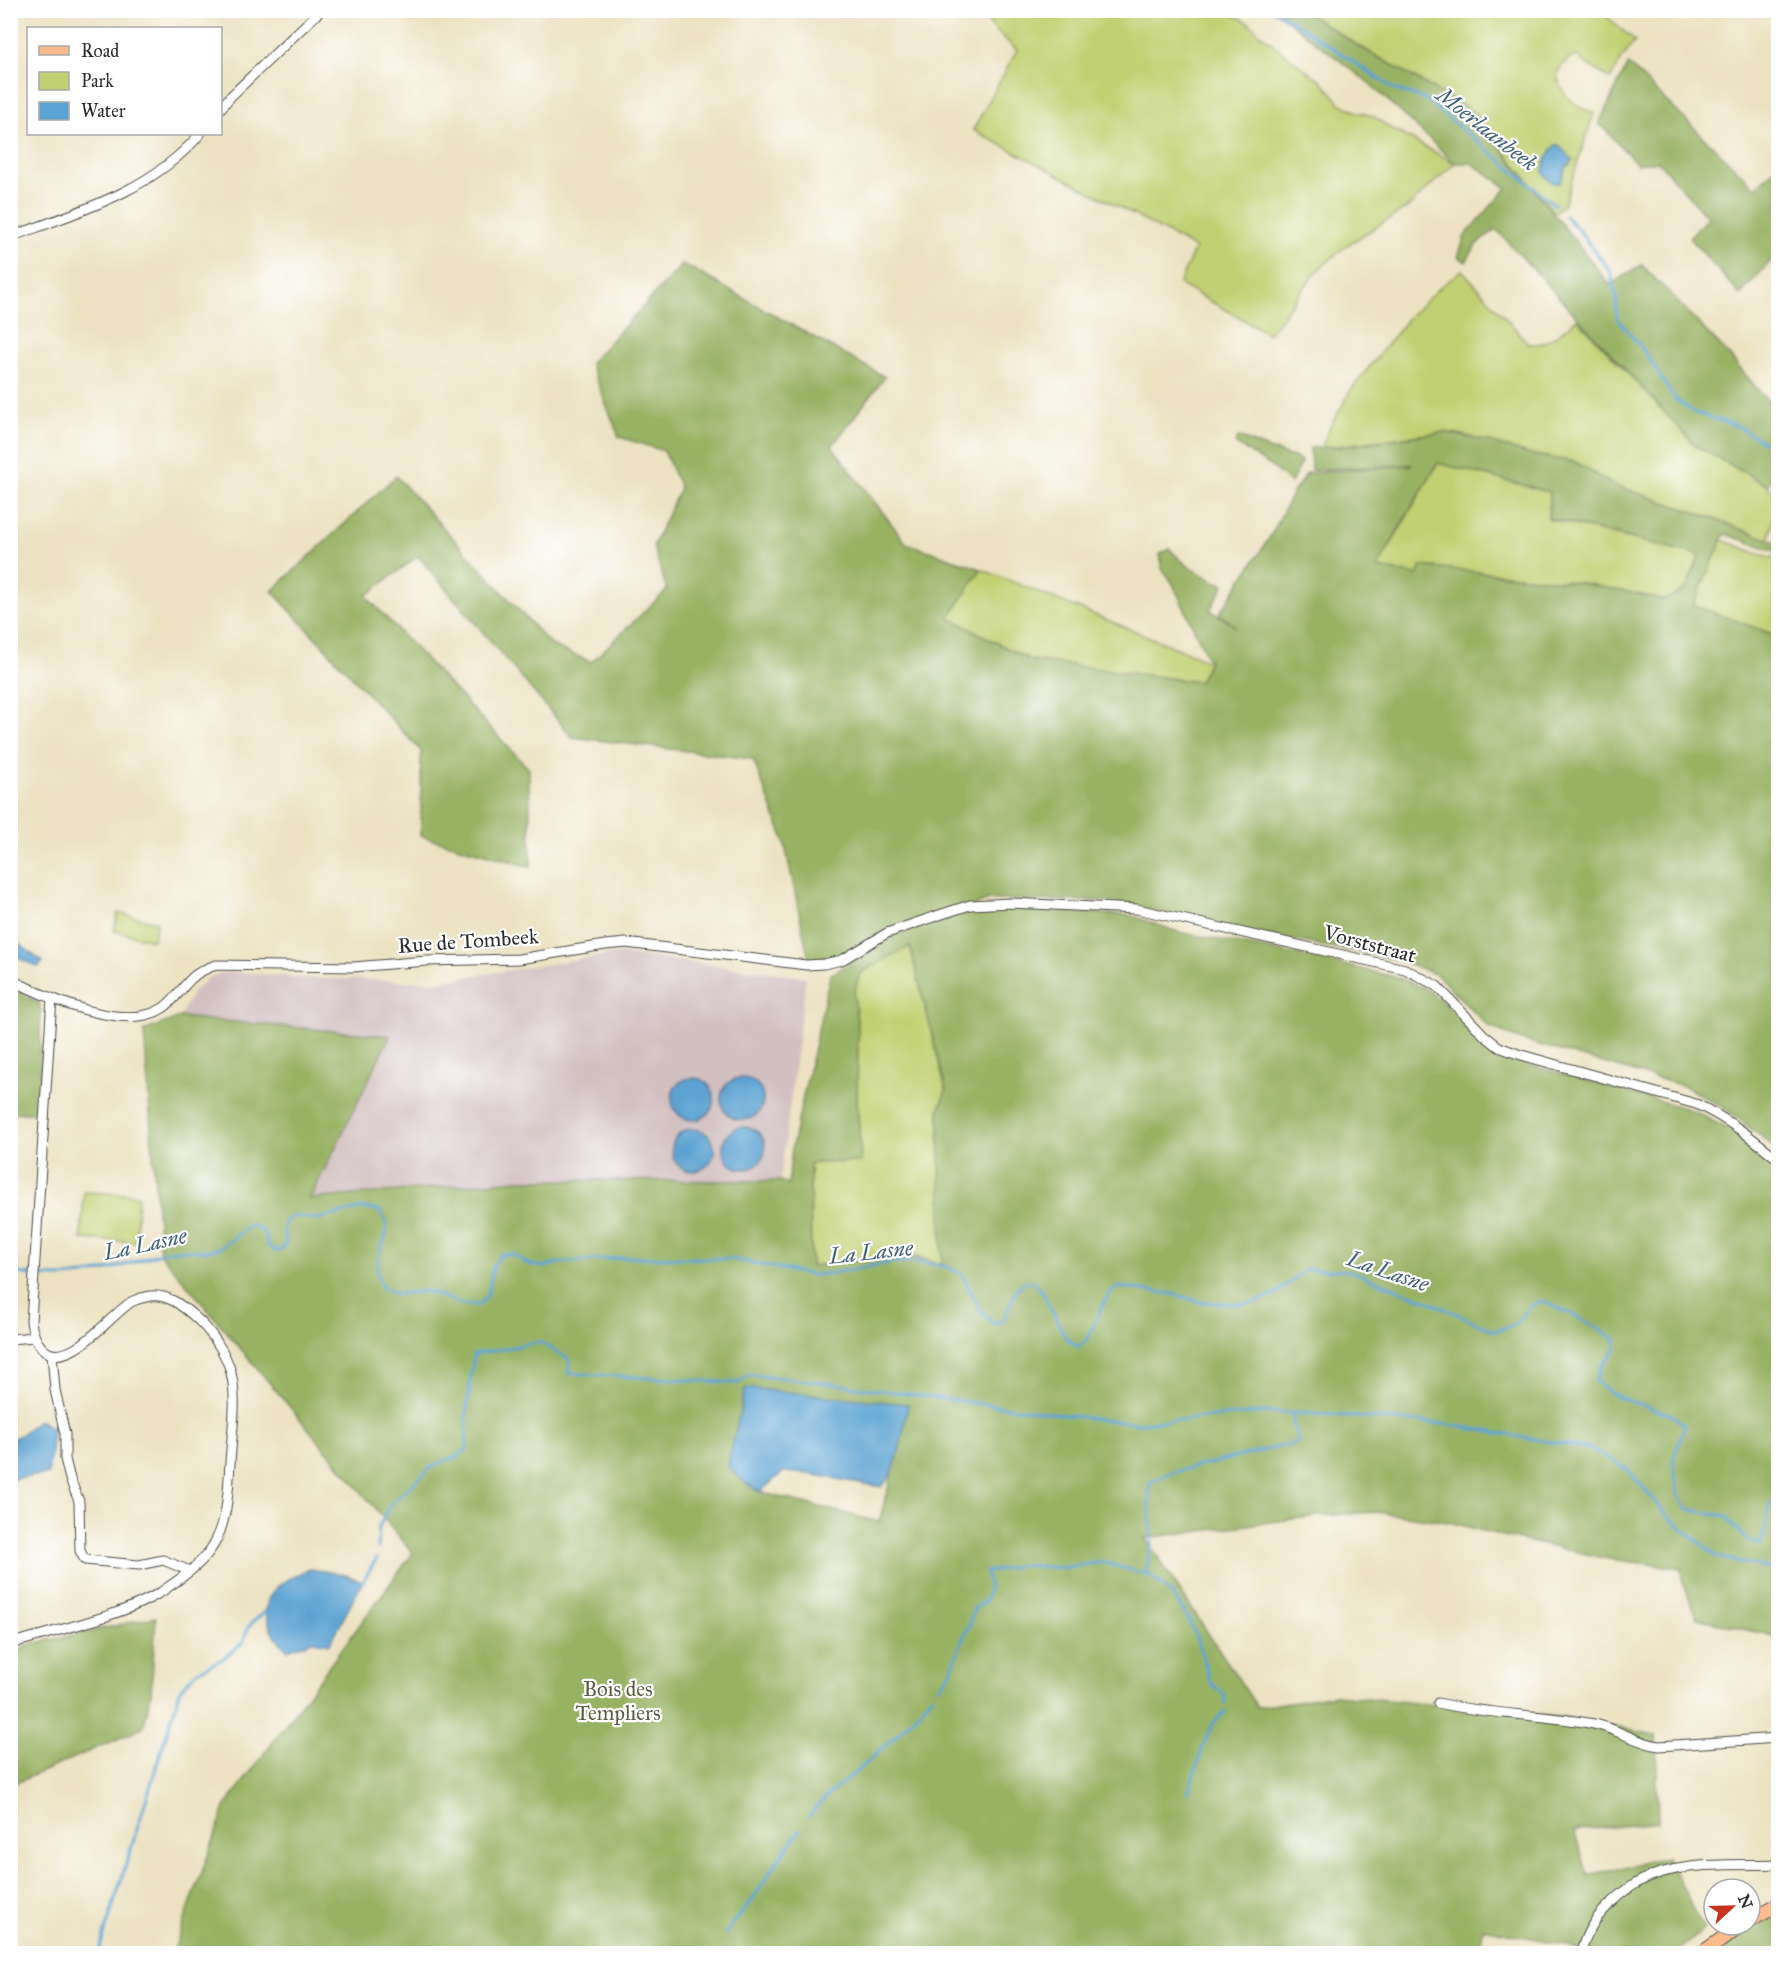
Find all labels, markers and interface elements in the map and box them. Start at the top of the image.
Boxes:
legend [27,27,222,135]
text: Road [81,40,119,62]
text: Park [81,70,114,92]
water label: Moerlaanbeek [1430,80,1543,177]
text: Water [81,100,126,122]
street label: Vorststraat [1320,919,1420,969]
street label: Rue de Tombeek [397,923,540,959]
water label: La Lasne [100,1222,190,1266]
water label: La Lasne [827,1234,915,1270]
water label: La Lasne [1343,1244,1433,1298]
park label: Bois des Templiers [575,1676,661,1726]
north arrow [1702,1877,1762,1937]
text: N [1734,1892,1757,1912]

